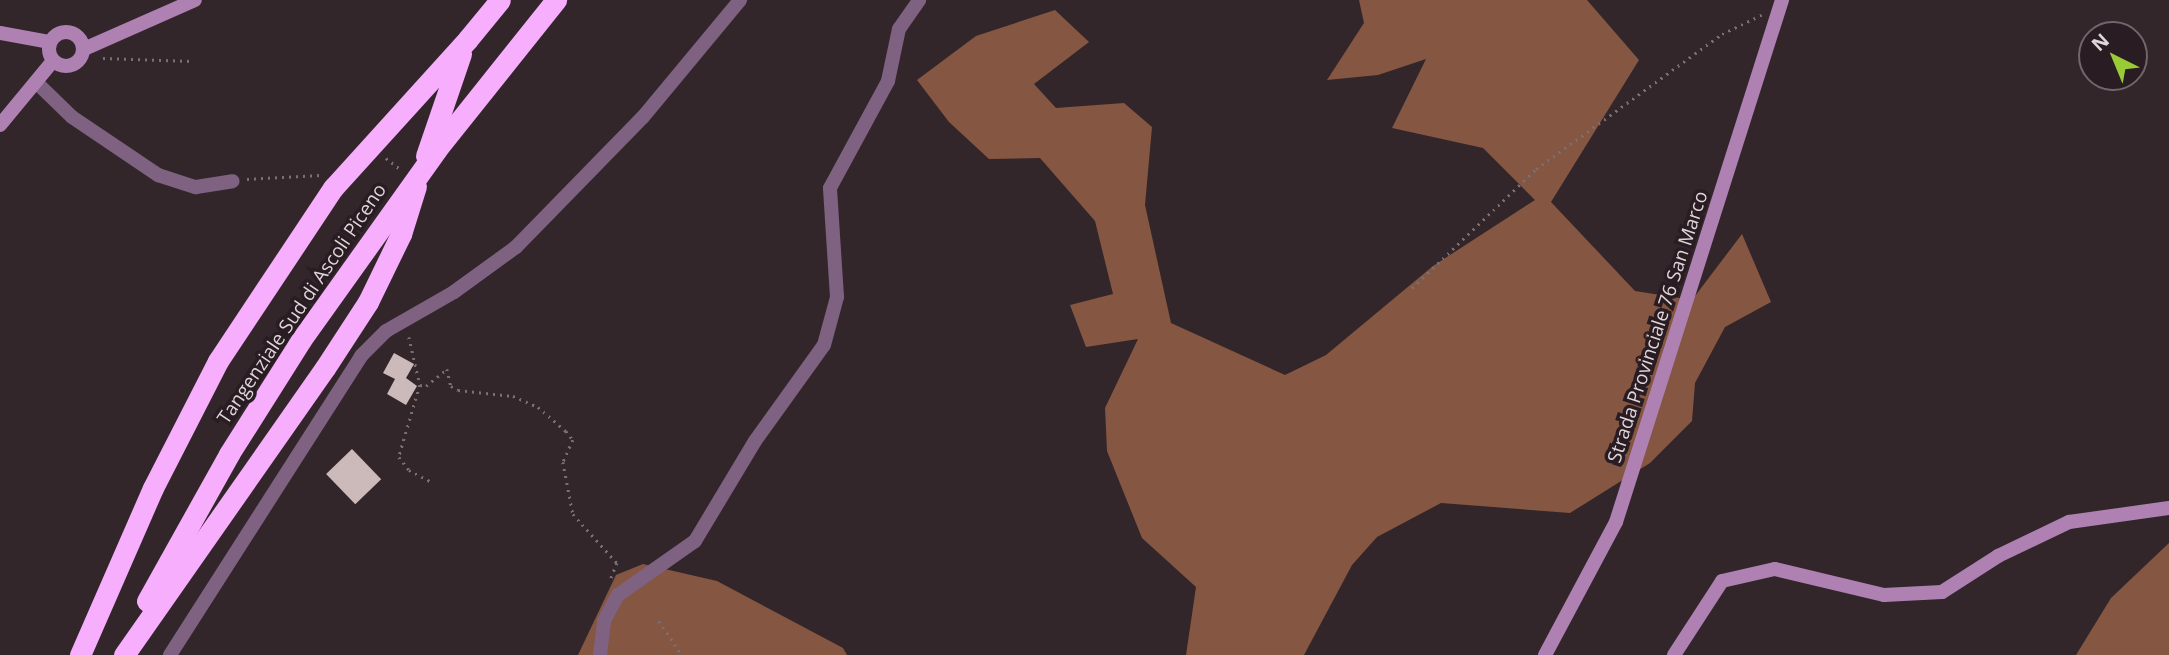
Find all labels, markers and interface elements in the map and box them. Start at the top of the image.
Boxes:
north arrow [2078,21,2148,91]
text: N [2086,27,2115,57]
street label: Tangenziale Sud di Ascoli Piceno [213,179,391,429]
street label: Strada Provinciale 76 San Marco [1603,188,1713,466]

